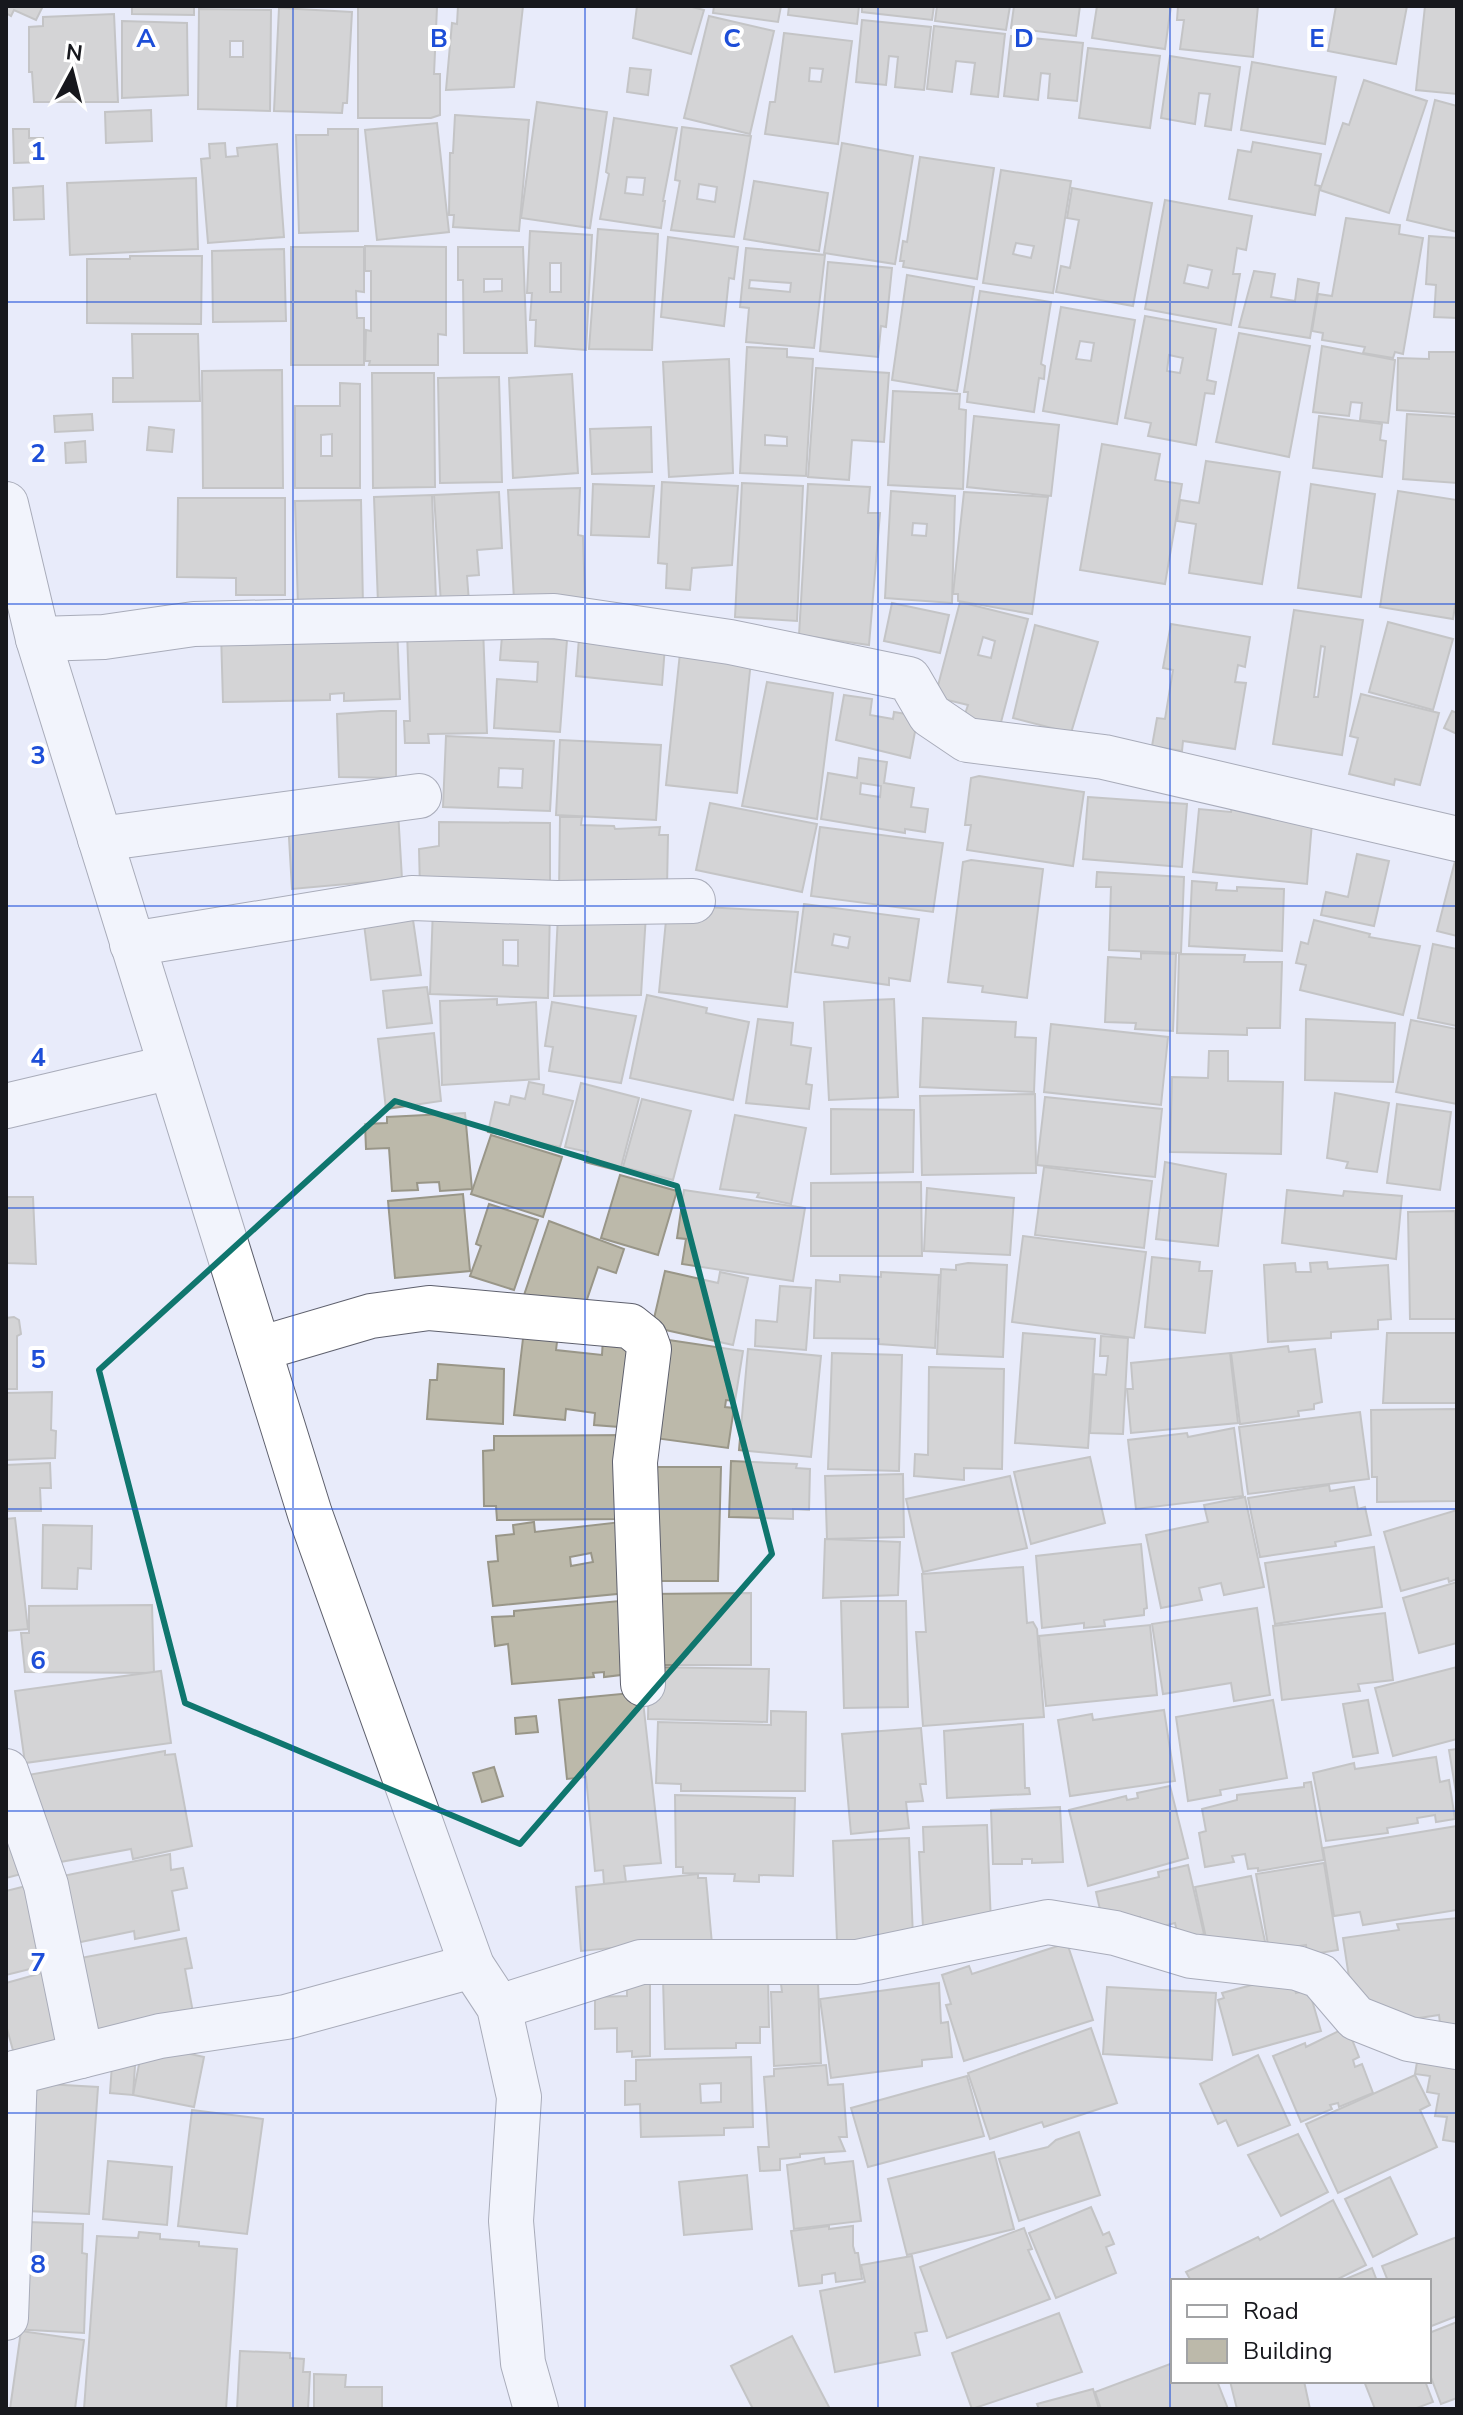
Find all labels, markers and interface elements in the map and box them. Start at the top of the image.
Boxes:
text: A [136,21,156,56]
text: B [430,21,448,56]
text: C [723,21,741,56]
text: D [1014,21,1034,56]
text: E [1309,21,1325,56]
north arrow [32,32,112,112]
text: N [64,37,84,69]
text: 1 [30,134,46,169]
text: 2 [30,436,46,471]
text: 3 [30,738,46,773]
text: 4 [30,1040,46,1075]
text: 5 [30,1342,46,1377]
text: 6 [30,1643,46,1678]
text: 7 [30,1945,46,1980]
text: 8 [30,2247,46,2282]
legend [1171,2279,1431,2383]
text: Road [1243,2295,1299,2327]
text: Building [1243,2335,1333,2367]

